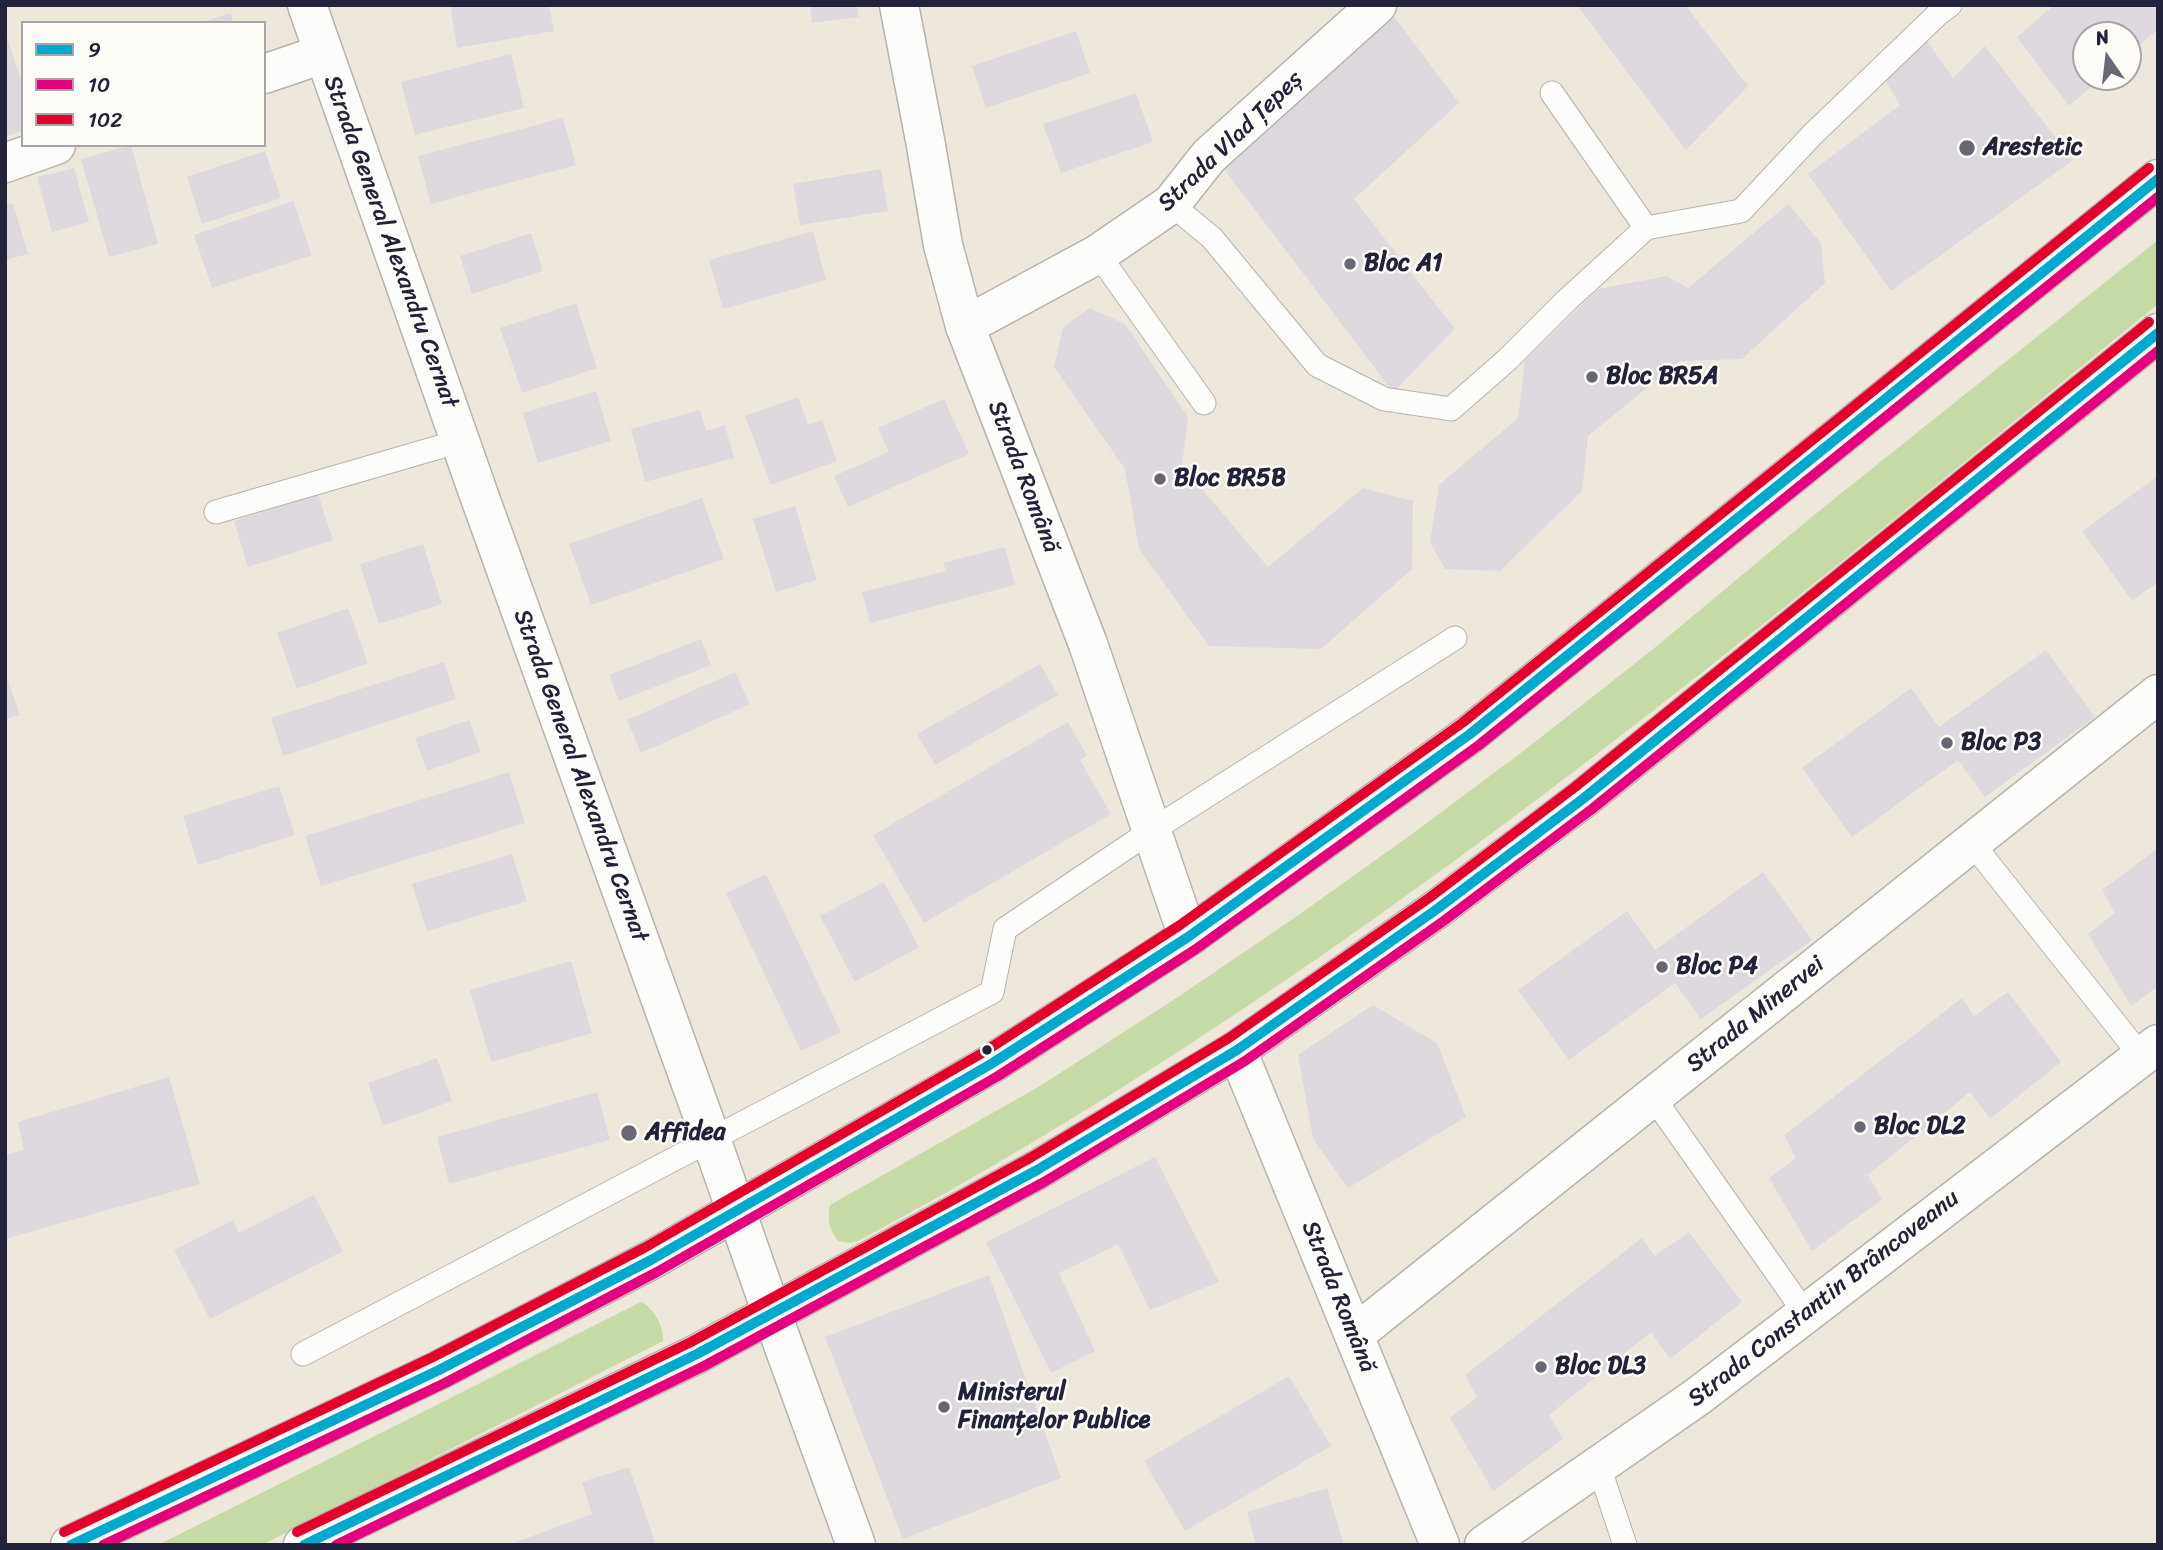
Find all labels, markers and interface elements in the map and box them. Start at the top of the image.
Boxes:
text: N [2092,19,2113,55]
legend [21,21,266,147]
north arrow [2072,21,2142,91]
text: 9 [88,31,101,69]
text: 10 [88,66,110,104]
street label: Strada Vlad Țepeș [1153,66,1309,218]
street label: Strada General Alexandru Cernat [316,72,464,412]
text: 102 [88,101,122,139]
place label: Arestetic [1983,134,2083,162]
marker: Arestetic [1957,138,1977,158]
place label: Bloc A1 [1364,250,1442,278]
marker: Bloc A1 [1342,256,1358,272]
place label: Bloc BR5A [1606,363,1719,391]
marker: Bloc BR5A [1584,369,1600,385]
street label: Strada Română [981,397,1065,557]
place label: Bloc BR5B [1174,465,1286,493]
marker: Bloc BR5B [1152,471,1168,487]
street label: Strada General Alexandru Cernat [506,606,654,946]
place label: Bloc P3 [1961,729,2041,757]
marker: Bloc P3 [1939,735,1955,751]
street label: Strada Minervei [1681,951,1831,1079]
place label: Bloc P4 [1676,953,1758,981]
marker: Bloc P4 [1654,959,1670,975]
unlabelled marker [980,1043,994,1057]
place label: Bloc DL2 [1874,1113,1966,1141]
place label: Affidea [645,1119,726,1147]
marker: Bloc DL2 [1852,1119,1868,1135]
marker: Affidea [619,1123,639,1143]
street label: Strada Constantin Brâncoveanu [1683,1184,1965,1414]
street label: Strada Română [1295,1217,1381,1377]
place label: Bloc DL3 [1555,1353,1646,1381]
marker: Bloc DL3 [1533,1359,1549,1375]
place label: Ministerul Finanțelor Publice [958,1379,1150,1435]
marker: Ministerul Finanțelor Publice [936,1399,952,1415]

